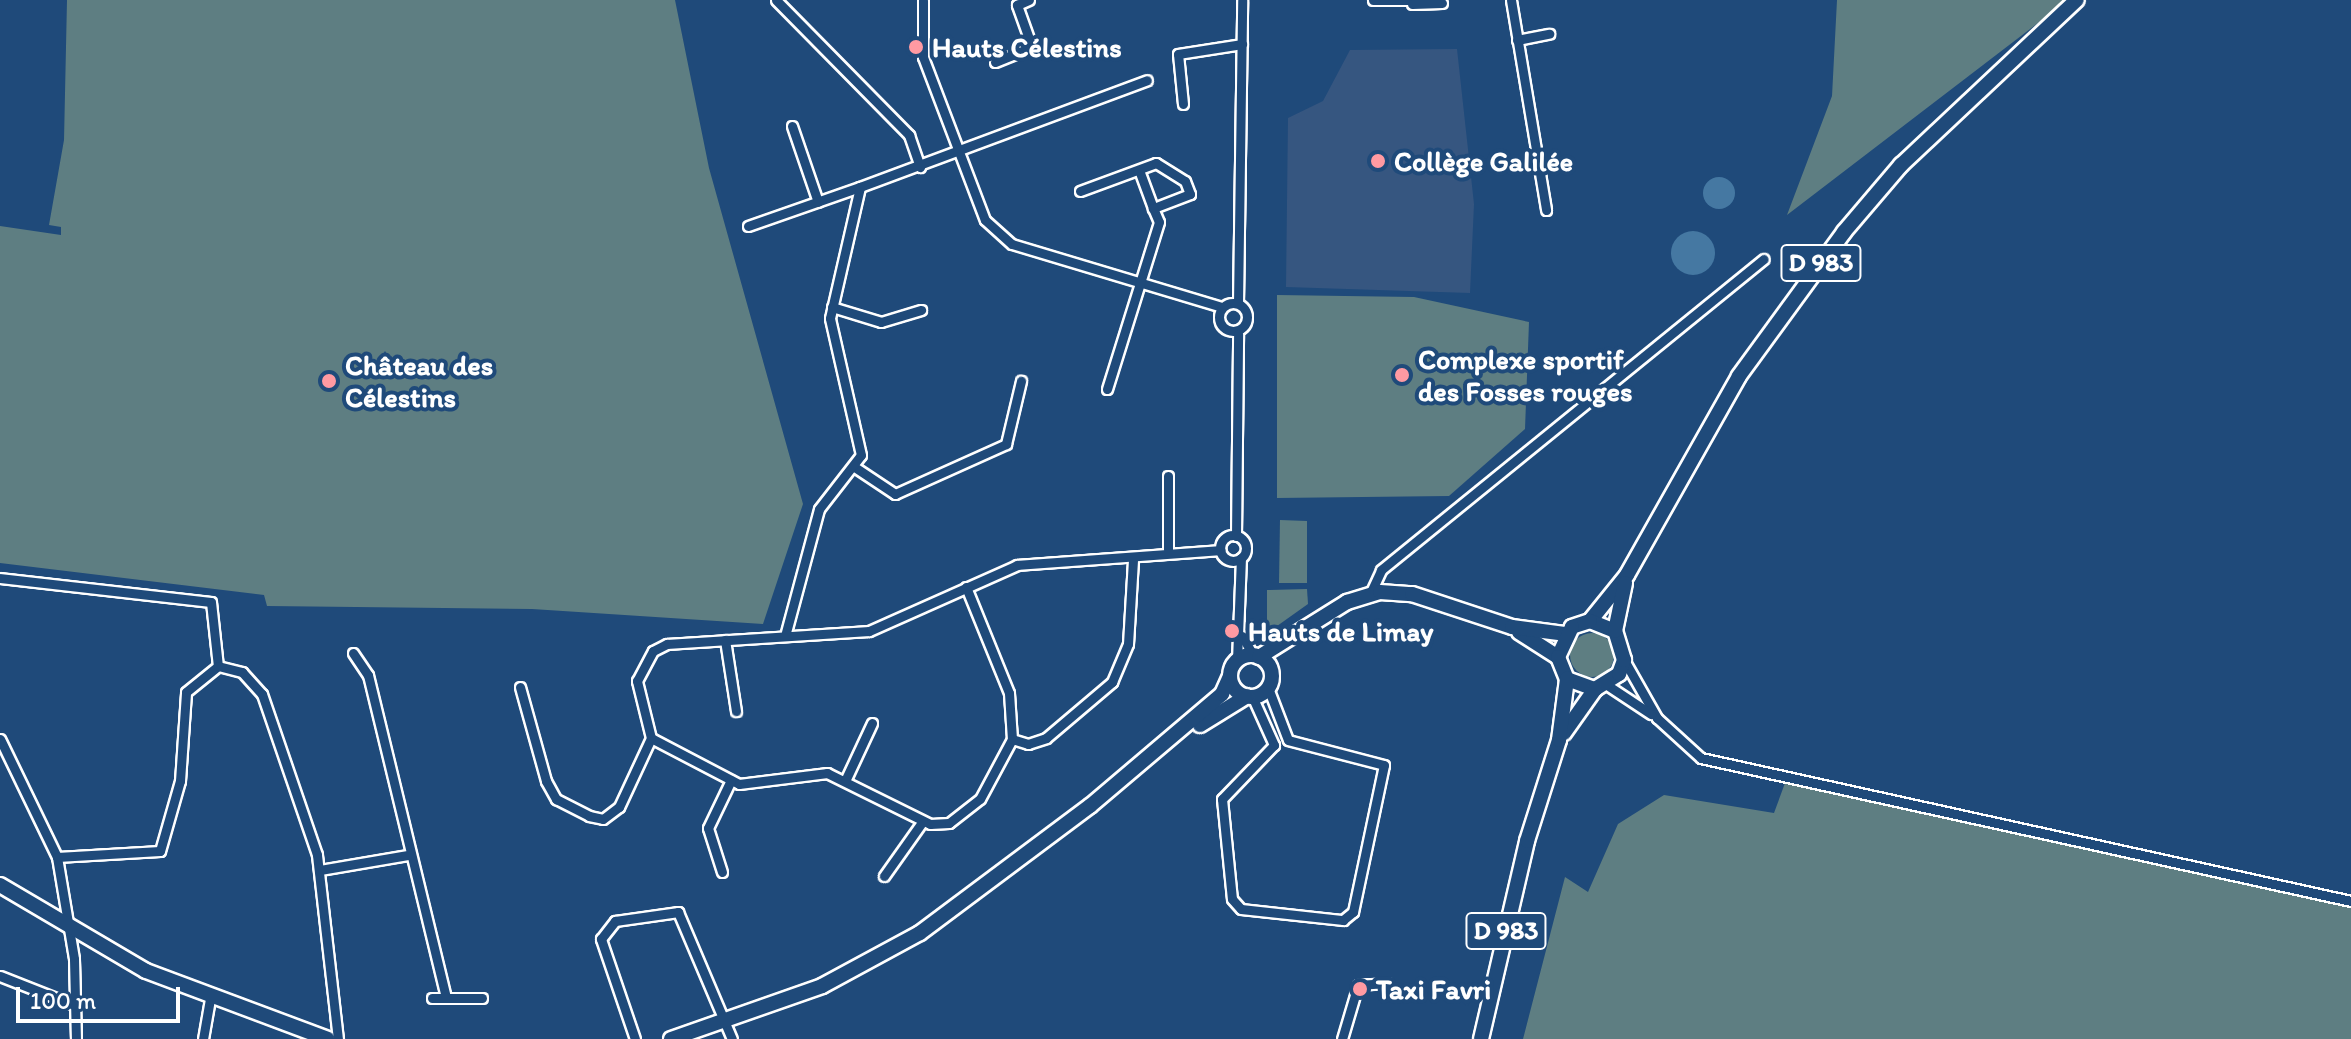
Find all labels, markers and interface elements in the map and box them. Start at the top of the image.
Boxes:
place label: Hauts Célestins [932,30,1122,64]
marker: Hauts Célestins [907,38,925,56]
place label: Collège Galilée [1394,144,1573,178]
marker: Collège Galilée [1369,152,1387,170]
road number: D 983 [1779,241,1863,285]
place label: Complexe sportif des Fosses rouges [1418,342,1631,408]
place label: Château des Célestins [345,348,493,414]
marker: Complexe sportif des Fosses rouges [1393,366,1411,384]
marker: Château des Célestins [320,372,338,390]
place label: Hauts de Limay [1248,614,1433,648]
marker: Hauts de Limay [1223,622,1241,640]
road number: D 983 [1464,909,1548,953]
scale bar [20,971,184,1021]
place label: Taxi Favri [1376,972,1489,1006]
marker: Taxi Favri [1351,980,1369,998]
text: 100 m [30,986,96,1015]

